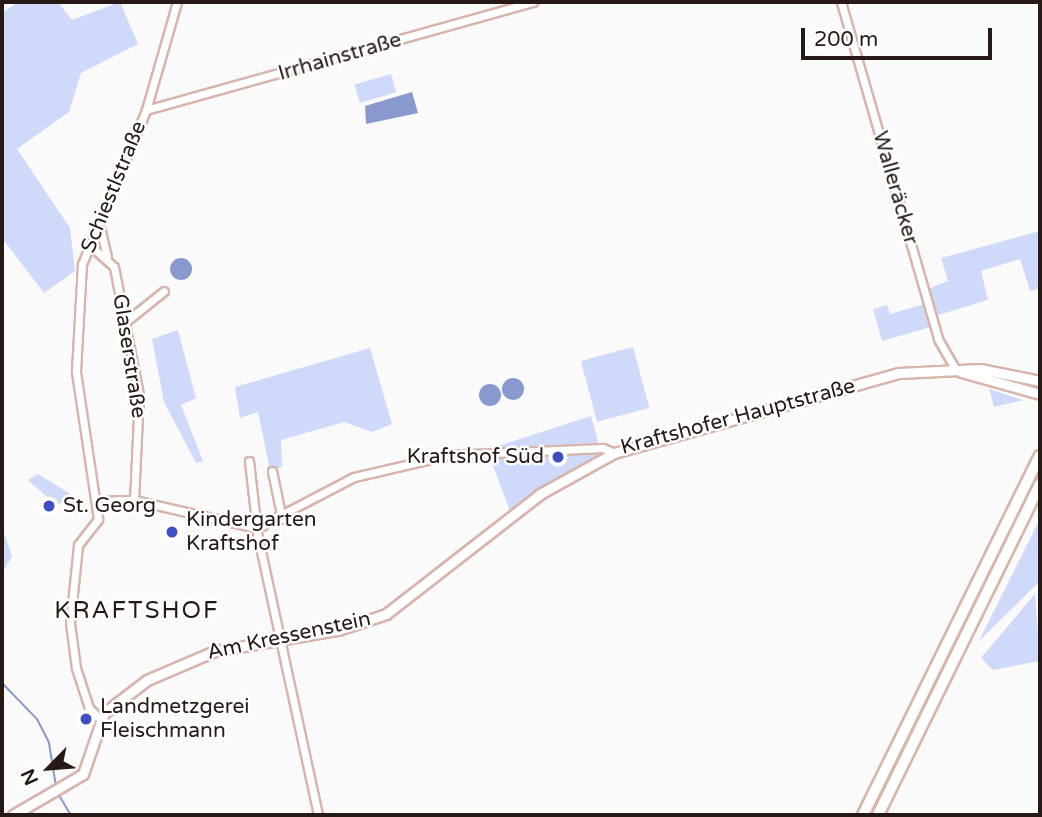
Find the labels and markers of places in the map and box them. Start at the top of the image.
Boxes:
place label: Kraftshof Süd [407,444,544,470]
marker: Kraftshof Süd [550,449,566,465]
place label: St. Georg [63,493,156,519]
marker: St. Georg [41,498,57,514]
place label: Kindergarten Kraftshof [186,507,317,557]
marker: Kindergarten Kraftshof [164,524,180,540]
place label: Landmetzgerei Fleischmann [100,694,250,744]
marker: Landmetzgerei Fleischmann [78,711,94,727]

